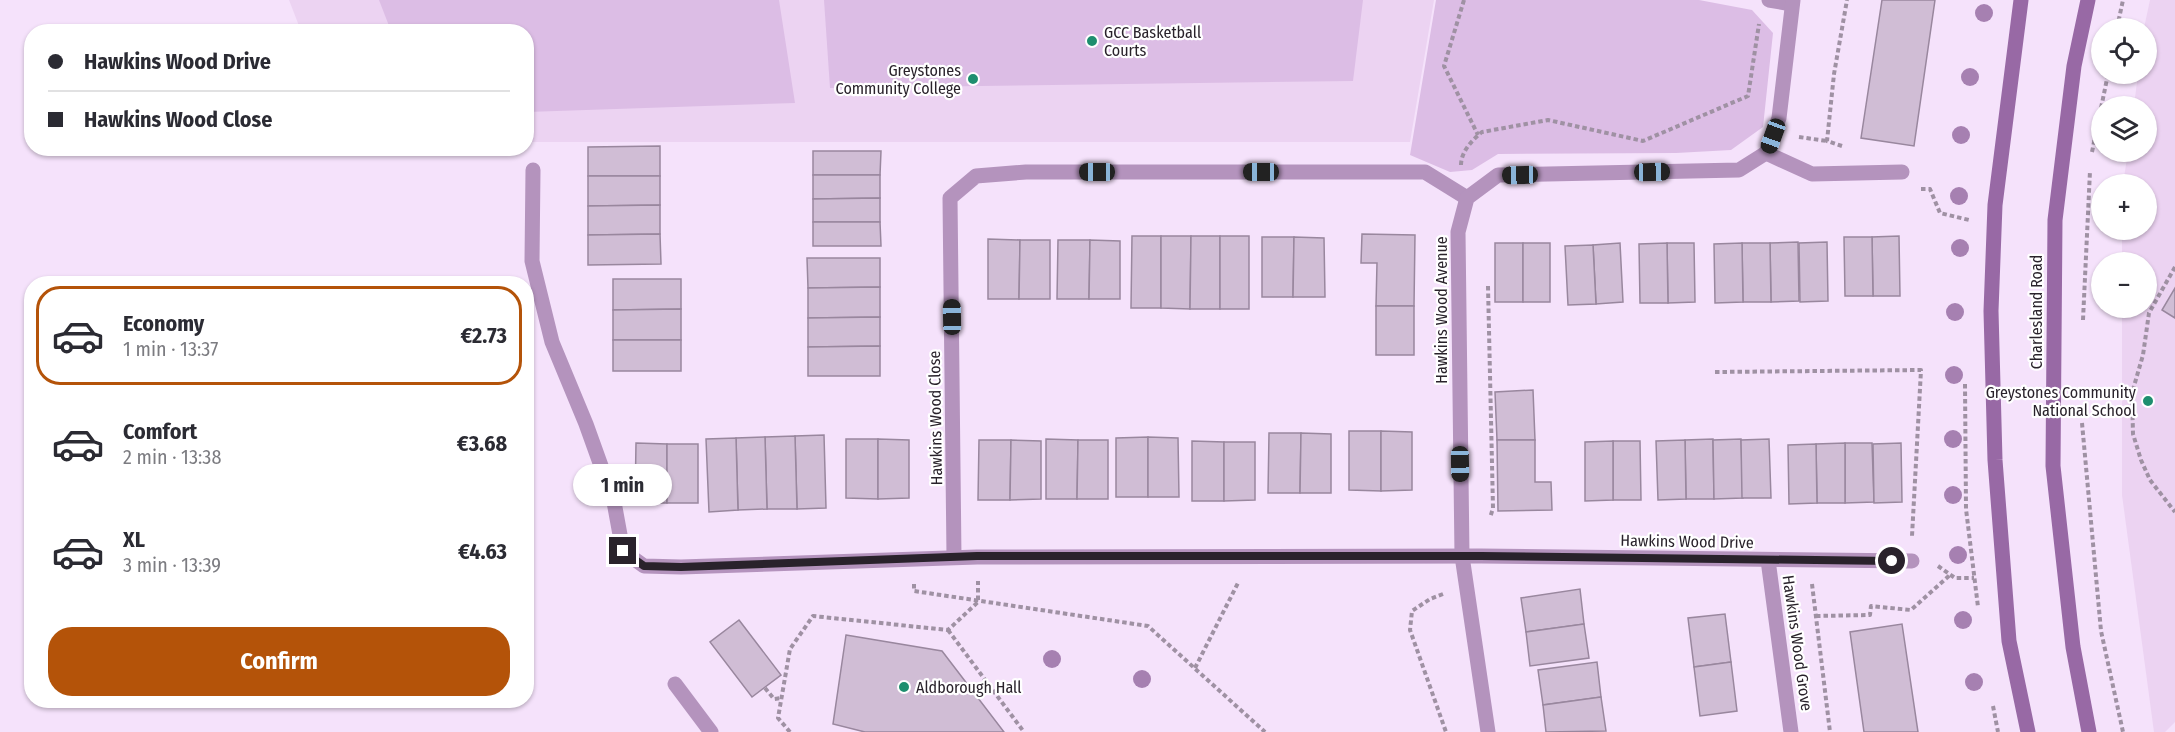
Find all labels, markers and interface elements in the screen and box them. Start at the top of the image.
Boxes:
map controls [2091,18,2157,318]
button: locate [2091,18,2157,84]
place label: GCC Basketball Courts [1104,23,1201,60]
marker: GCC Basketball Courts [1085,34,1099,48]
text: Hawkins Wood Drive [84,48,271,75]
place label: Greystones Community College [836,61,961,98]
marker: Greystones Community College [966,72,980,86]
button: layers [2091,96,2157,162]
text: Hawkins Wood Close [84,106,272,133]
car [1758,116,1788,156]
car [1079,163,1115,181]
car [1243,163,1279,181]
car [1634,163,1670,181]
car [1502,166,1538,184]
button: + [2091,174,2157,240]
street label: Hawkins Wood Avenue [1432,236,1451,384]
button: − [2091,252,2157,318]
street label: Charlesland Road [2027,255,2046,369]
car [943,299,961,335]
icon: car [51,309,105,363]
text: Economy [123,310,204,337]
text: €2.73 [460,322,507,349]
text: 1 min · 13:37 [123,337,218,361]
street label: Hawkins Wood Close [925,350,946,486]
place label: Greystones Community National School [1986,383,2137,420]
marker: Greystones Community National School [2141,394,2155,408]
icon: car [51,417,105,471]
text: Comfort [123,418,197,445]
text: €3.68 [457,430,507,457]
text: 2 min · 13:38 [123,445,221,469]
car [1451,446,1469,482]
callout: 1 min [574,464,672,506]
text: 1 min [601,473,644,497]
icon: car [51,525,105,579]
text: XL [123,526,145,553]
street label: Hawkins Wood Drive [1620,531,1754,552]
route end [609,537,636,564]
text: €4.63 [458,538,507,565]
route start [1878,547,1905,574]
text: 3 min · 13:39 [123,553,221,577]
street label: Hawkins Wood Grove [1779,574,1816,712]
button: Confirm [48,627,510,696]
place label: Aldborough Hall [916,678,1022,697]
marker: Aldborough Hall [897,680,911,694]

